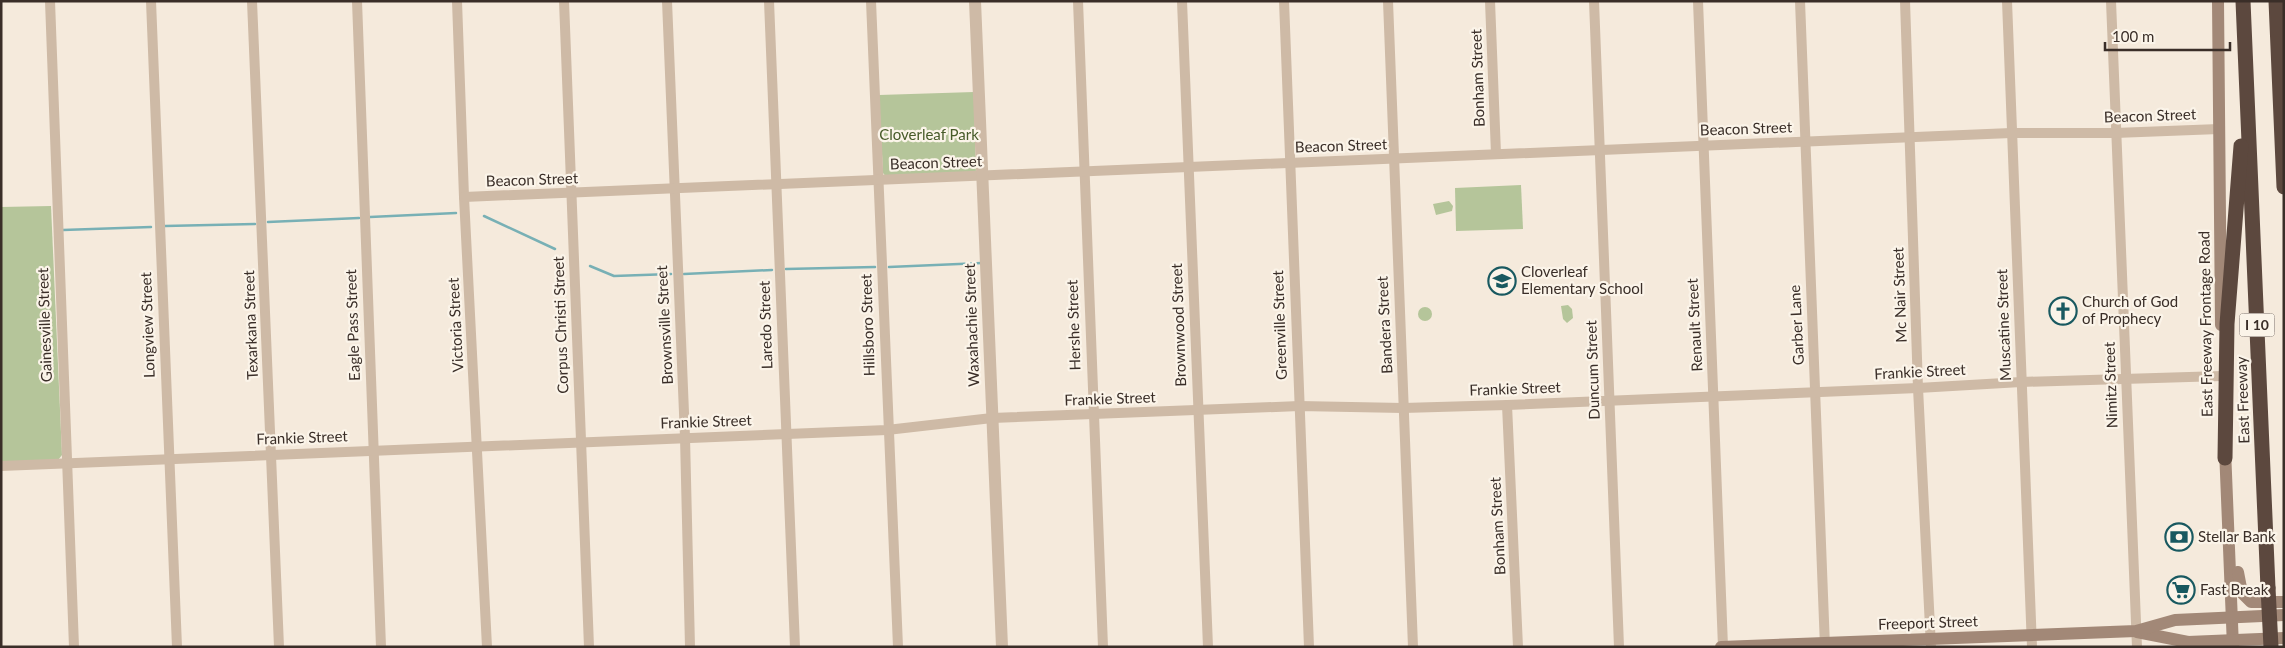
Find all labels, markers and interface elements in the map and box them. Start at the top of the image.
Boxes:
scale bar [2105,20,2230,52]
text: 100 m [2112,27,2154,45]
street label: Bonham Street [1466,28,1488,127]
street label: Beacon Street [2104,104,2197,126]
street label: Beacon Street [1700,117,1793,139]
park label: Cloverleaf Park [879,125,979,143]
street label: Beacon Street [1295,134,1388,156]
street label: Beacon Street [890,151,983,173]
street label: Beacon Street [486,168,579,190]
street label: East Freeway Frontage Road [2194,231,2216,417]
street label: Mc Nair Street [1888,246,1910,343]
street label: Corpus Christi Street [549,255,571,394]
street label: Brownwood Street [1167,262,1189,387]
place label: Cloverleaf Elementary School [1521,262,1643,297]
street label: Waxahachie Street [960,263,982,387]
street label: Brownsville Street [652,264,676,385]
school or university icon: Cloverleaf Elementary School [1487,266,1517,296]
street label: Gainesville Street [33,267,55,382]
street label: Eagle Pass Street [341,268,363,381]
street label: Muscatine Street [1992,268,2014,381]
street label: Texarkana Street [239,269,261,380]
street label: Greenville Street [1268,269,1290,380]
street label: Longview Street [136,271,158,378]
street label: Hillsboro Street [856,273,878,377]
street label: Bandera Street [1372,275,1396,374]
street label: Victoria Street [444,277,466,373]
street label: Renault Street [1683,277,1705,372]
street label: Hershe Street [1062,279,1084,371]
street label: Laredo Street [754,280,776,370]
street label: Garber Lane [1785,284,1807,366]
place label: Church of God of Prophecy [2082,292,2178,327]
church icon: Church of God of Prophecy [2048,296,2078,326]
road number: I 10 [2240,314,2274,336]
street label: Duncum Street [1581,320,1603,420]
street label: Nimitz Street [2099,341,2121,429]
street label: East Freeway [2231,356,2253,444]
street label: Frankie Street [1874,360,1967,382]
street label: Frankie Street [1469,377,1562,399]
street label: Frankie Street [1064,387,1157,409]
street label: Frankie Street [660,410,753,432]
street label: Frankie Street [256,426,349,448]
street label: Bonham Street [1485,476,1509,575]
bank icon: Stellar Bank [2164,522,2194,552]
place label: Stellar Bank [2198,527,2276,545]
supermarket icon: Fast Break [2166,575,2196,605]
place label: Fast Break [2200,580,2269,598]
street label: Freeport Street [1878,611,1979,633]

